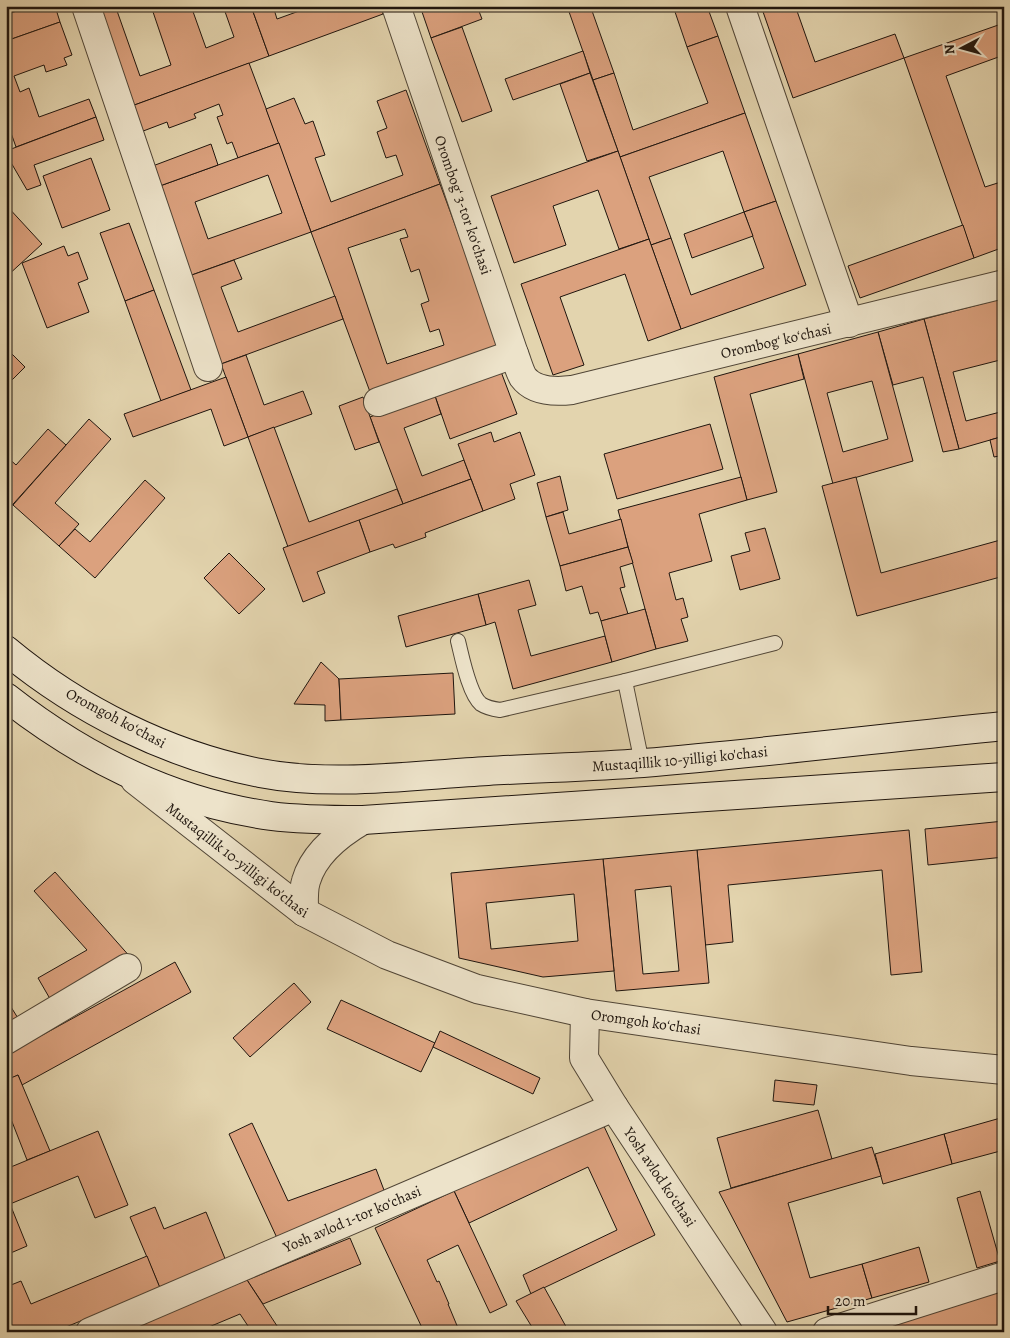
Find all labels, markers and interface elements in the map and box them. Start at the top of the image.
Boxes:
north arrow [938,22,988,72]
text: N [940,43,960,55]
street label: Orombogʻ 3-tor koʻchasi [430,133,496,277]
street label: Orombogʻ koʻchasi [719,319,833,363]
street label: Oromgoh koʻchasi [62,683,170,753]
street label: Mustaqillik 10-yilligi ko'chasi [591,741,769,776]
street label: Mustaqillik 10-yilligi ko'chasi [162,798,312,923]
street label: Oromgoh koʻchasi [590,1004,702,1040]
street label: Yosh avlod koʻchasi [619,1122,701,1231]
street label: Yosh avlod 1-tor koʻchasi [279,1181,424,1258]
scale bar [828,1283,915,1315]
text: 20 m [835,1291,866,1311]

